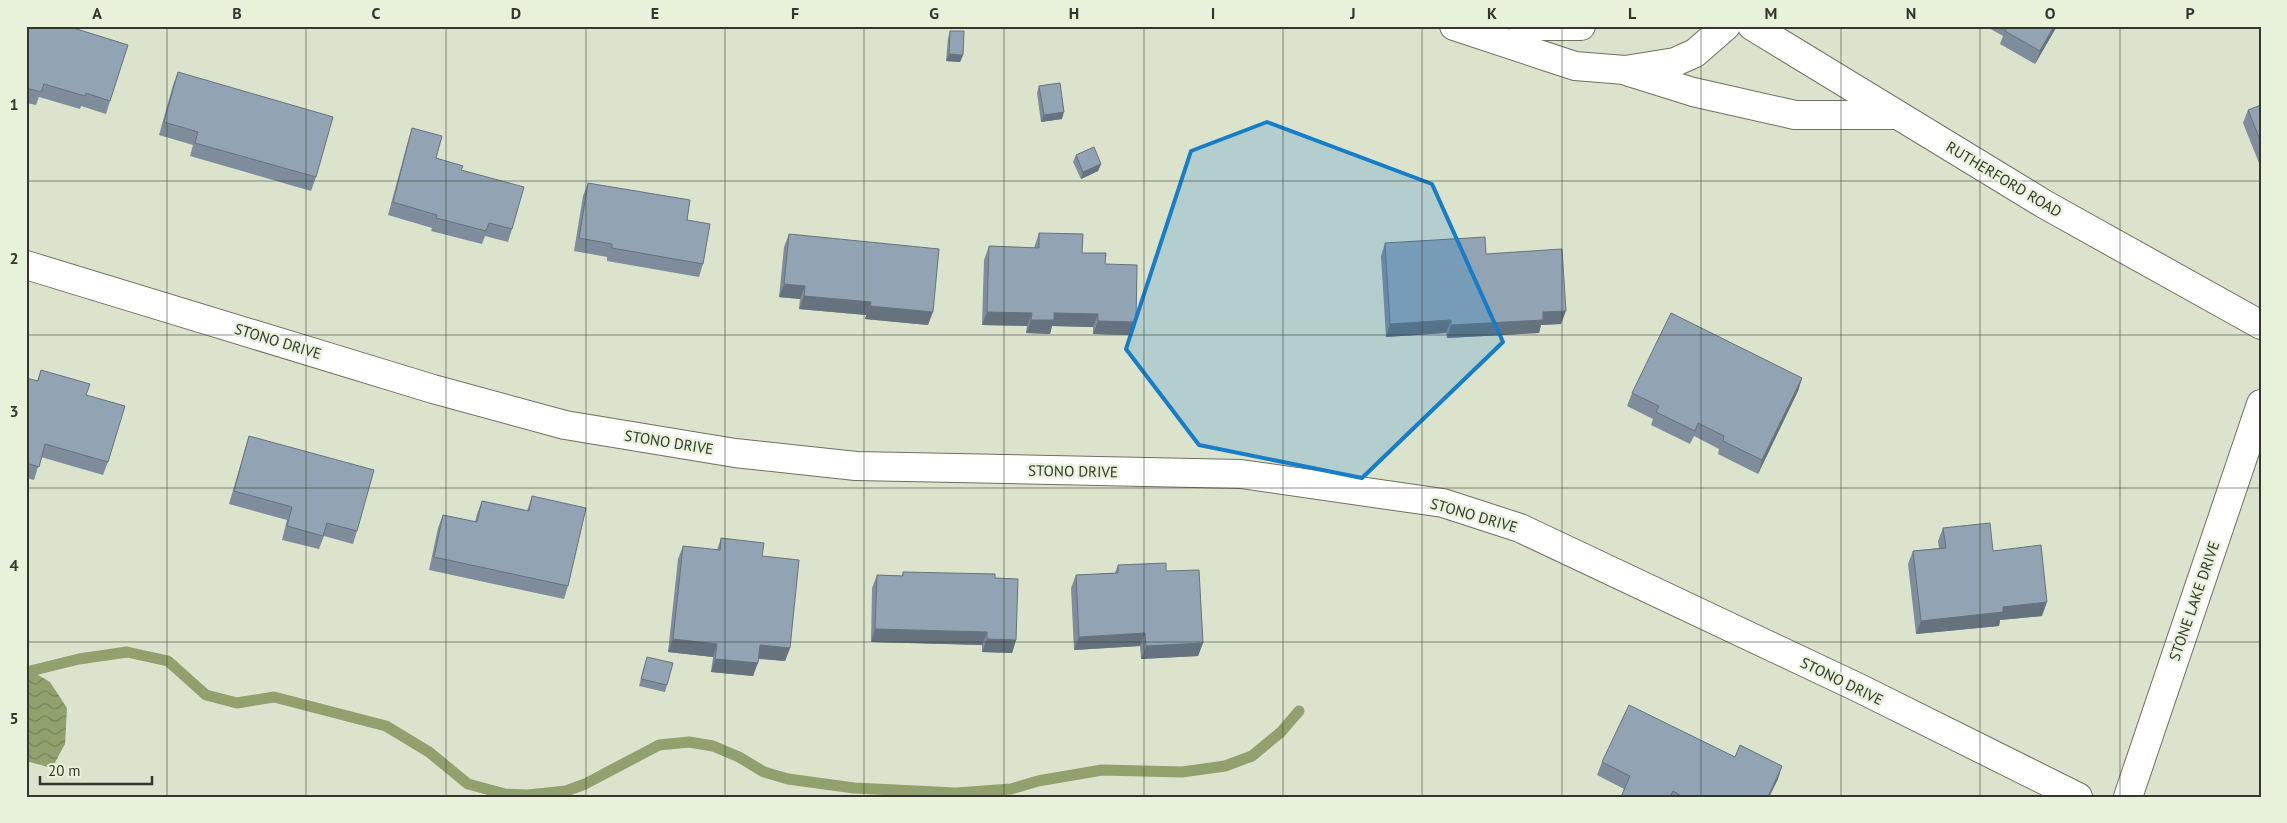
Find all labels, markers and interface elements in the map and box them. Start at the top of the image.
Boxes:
text: A [92,3,102,23]
text: B [232,3,242,23]
text: C [372,3,381,23]
text: D [511,3,521,23]
text: E [651,3,659,23]
text: F [791,3,799,23]
text: G [929,3,939,23]
text: H [1069,3,1079,23]
text: I [1211,3,1215,23]
text: J [1349,3,1356,23]
text: K [1487,3,1497,23]
text: L [1628,3,1637,23]
text: M [1765,3,1777,23]
text: N [1906,3,1916,23]
text: O [2045,3,2056,23]
text: P [2185,3,2195,23]
text: 1 [9,94,19,114]
street label: RUTHERFORD ROAD [1943,137,2065,221]
text: 2 [9,248,19,268]
street label: STONO DRIVE [232,319,324,363]
text: 3 [9,401,19,421]
street label: STONO DRIVE [623,426,715,458]
street label: STONO DRIVE [1028,461,1118,481]
street label: STONO DRIVE [1428,493,1520,537]
street label: STONE LAKE DRIVE [2165,539,2223,663]
text: 4 [9,555,19,575]
street label: STONO DRIVE [1797,653,1887,709]
text: 5 [9,708,19,728]
scale bar [40,753,152,785]
text: 20 m [48,761,81,780]

